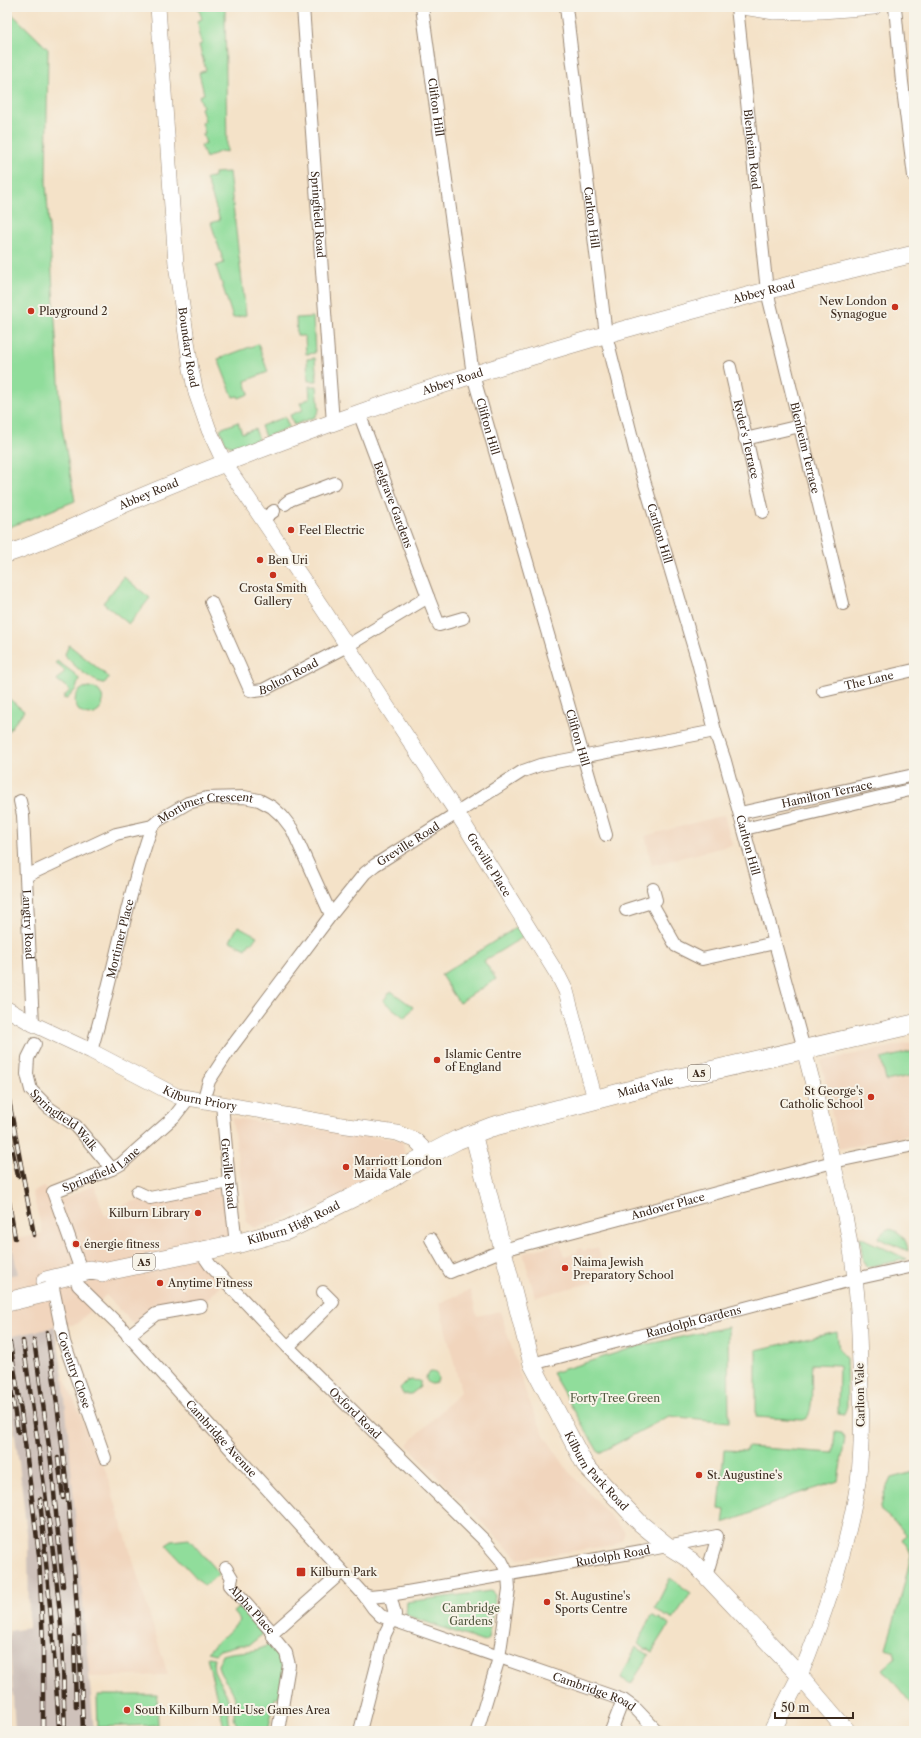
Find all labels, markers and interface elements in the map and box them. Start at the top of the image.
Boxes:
street label: Clifton Hill [425,77,447,138]
street label: Blenheim Road [741,108,763,190]
street label: Springfield Road [308,170,328,259]
street label: Carlton Hill [581,186,602,250]
street label: Abbey Road [730,277,796,307]
place label: New London Synagogue [819,294,887,321]
marker: New London Synagogue [890,302,900,312]
place label: Playground 2 [39,304,108,318]
marker: Playground 2 [26,306,36,316]
street label: Boundary Road [175,306,202,389]
street label: Abbey Road [419,365,485,398]
street label: Clifton Hill [473,396,503,457]
street label: Ryder's Terrace [731,398,762,480]
street label: Blenheim Terrace [787,401,823,495]
street label: Belgrave Gardens [371,459,416,550]
street label: Abbey Road [116,475,181,513]
street label: Carlton Hill [644,502,676,566]
place label: Feel Electric [299,523,365,537]
marker: Feel Electric [286,525,296,535]
place label: Ben Uri [268,553,308,567]
marker: Ben Uri [255,555,265,565]
marker: Crosta Smith Gallery [268,570,278,580]
place label: Crosta Smith Gallery [239,581,307,608]
street label: Bolton Road [258,655,321,697]
street label: The Lane [843,668,895,693]
street label: Clifton Hill [563,708,593,768]
street label: Hamilton Terrace [780,777,874,811]
street label: Mortimer Crescent [155,790,255,826]
street label: Carlton Hill [733,813,763,877]
street label: Greville Road [374,819,442,869]
street label: Greville Place [464,830,514,899]
street label: Langtry Road [20,889,37,960]
street label: Mortimer Place [103,897,137,980]
place label: Islamic Centre of England [445,1047,521,1074]
marker: Islamic Centre of England [432,1055,442,1065]
road number: A5 [688,1065,710,1081]
street label: Maida Vale [616,1073,675,1100]
street label: Kilburn Priory [160,1083,239,1114]
place label: St George's Catholic School [780,1084,864,1111]
street label: Springfield Walk [27,1086,101,1154]
marker: St George's Catholic School [866,1092,876,1102]
street label: Greville Road [218,1137,239,1210]
street label: Springfield Lane [60,1144,143,1195]
place label: Marriott London Maida Vale [354,1154,442,1181]
marker: Marriott London Maida Vale [341,1162,351,1172]
street label: Andover Place [628,1190,706,1223]
street label: Kilburn High Road [246,1198,342,1248]
place label: Kilburn Library [109,1206,191,1220]
marker: Kilburn Library [193,1208,203,1218]
place label: énergie fitness [84,1237,160,1251]
marker: énergie fitness [71,1239,81,1249]
road number: A5 [133,1254,155,1270]
place label: Naima Jewish Preparatory School [573,1255,675,1282]
marker: Naima Jewish Preparatory School [560,1263,570,1273]
place label: Anytime Fitness [167,1276,253,1290]
marker: Anytime Fitness [155,1278,165,1288]
street label: Randolph Gardens [644,1302,743,1341]
street label: Coventry Close [55,1330,94,1410]
street label: Carlton Vale [852,1363,868,1427]
street label: Oxford Road [326,1384,384,1442]
park label: Forty Tree Green [570,1391,660,1405]
street label: Cambridge Avenue [183,1397,260,1480]
street label: Kilburn Park Road [562,1429,632,1514]
place label: St. Augustine's [707,1468,782,1482]
marker: St. Augustine's [694,1470,704,1480]
street label: Rudolph Road [575,1542,652,1569]
place label: Kilburn Park [310,1565,378,1579]
marker: Kilburn Park [295,1566,307,1578]
street label: Alpha Place [225,1581,278,1637]
place label: St. Augustine's Sports Centre [555,1589,630,1616]
marker: St. Augustine's Sports Centre [542,1597,552,1607]
park label: Cambridge Gardens [442,1601,500,1628]
street label: Cambridge Road [551,1669,639,1714]
scale bar [775,1694,853,1720]
text: 50 m [781,1700,810,1715]
place label: South Kilburn Multi-Use Games Area [135,1703,330,1717]
marker: South Kilburn Multi-Use Games Area [122,1705,132,1715]

